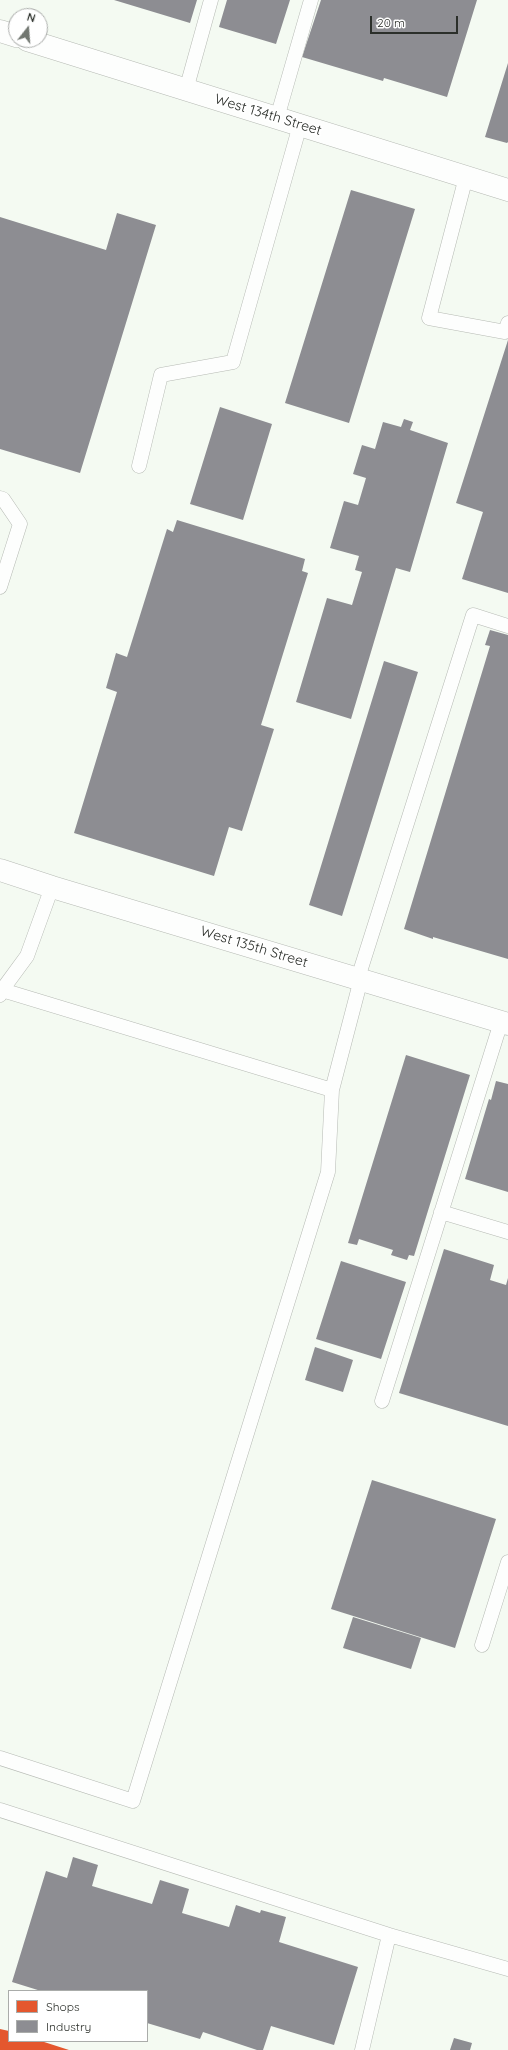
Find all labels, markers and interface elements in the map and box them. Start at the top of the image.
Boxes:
north arrow [8,8,48,48]
scale bar [372,8,460,34]
text: N [25,10,37,25]
text: 20 m [377,15,405,30]
street label: West 134th Street [212,91,324,139]
street label: West 135th Street [198,923,310,971]
legend [8,1990,148,2042]
text: Shops [46,1999,80,2014]
text: Industry [46,2019,91,2034]

